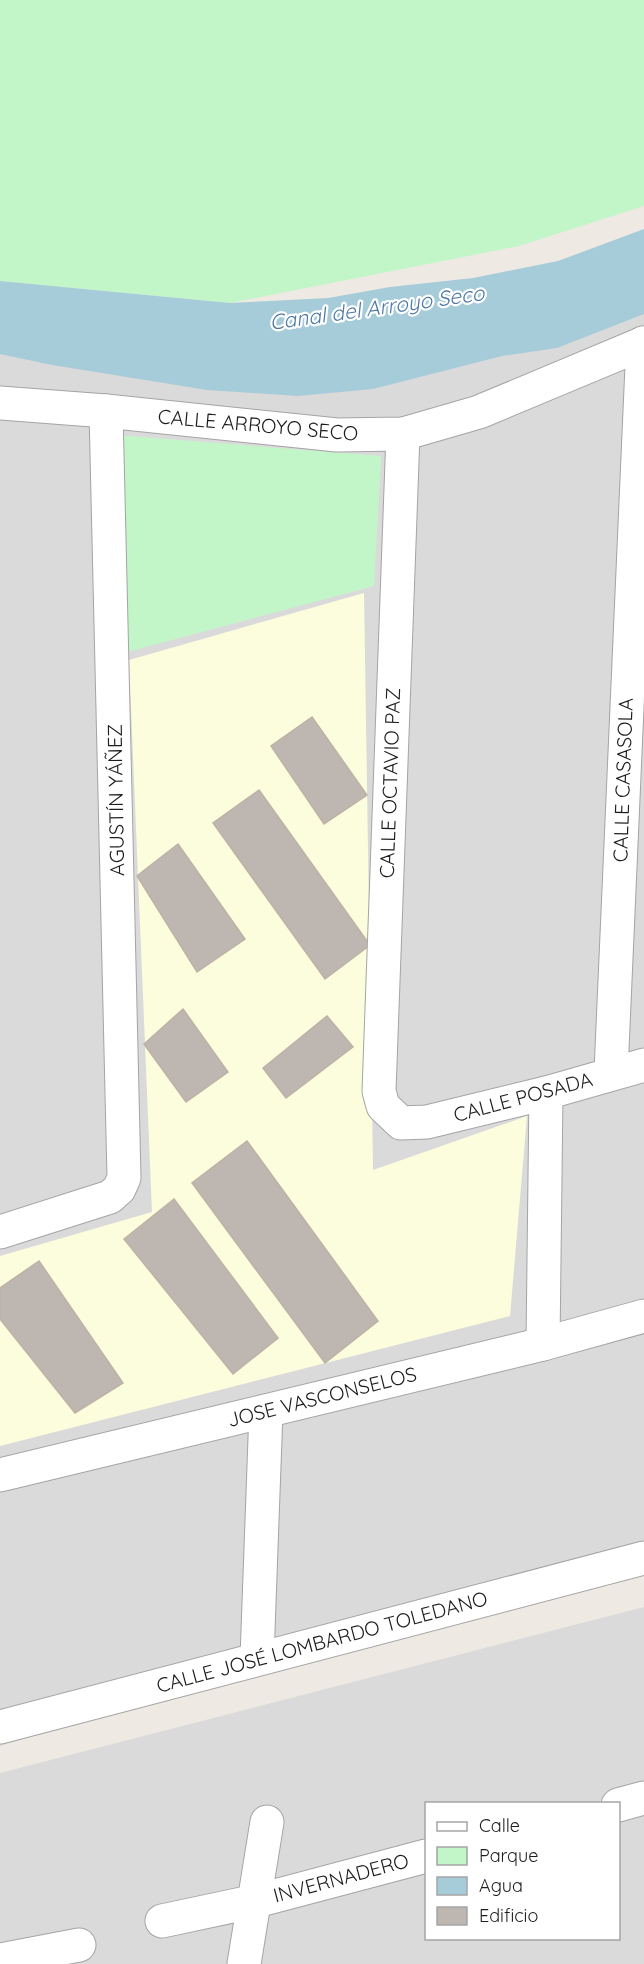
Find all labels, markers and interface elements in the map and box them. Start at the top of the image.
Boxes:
water label: Canal del Arroyo Seco [268,279,487,335]
street label: CALLE ARROYO SECO [157,403,359,446]
street label: CALLE OCTAVIO PAZ [374,687,405,879]
street label: CALLE CASASOLA [607,697,638,863]
street label: AGUSTÍN YÁÑEZ [102,724,129,876]
street label: CALLE POSADA [451,1066,595,1127]
street label: JOSE VASCONSELOS [225,1361,419,1432]
street label: CALLE JOSÉ LOMBARDO TOLEDANO [154,1585,490,1698]
legend [425,1802,620,1940]
text: Calle [479,1814,520,1837]
text: Parque [479,1844,538,1867]
street label: INVERNADERO [270,1847,411,1908]
text: Agua [479,1874,523,1897]
text: Edificio [479,1904,538,1927]

